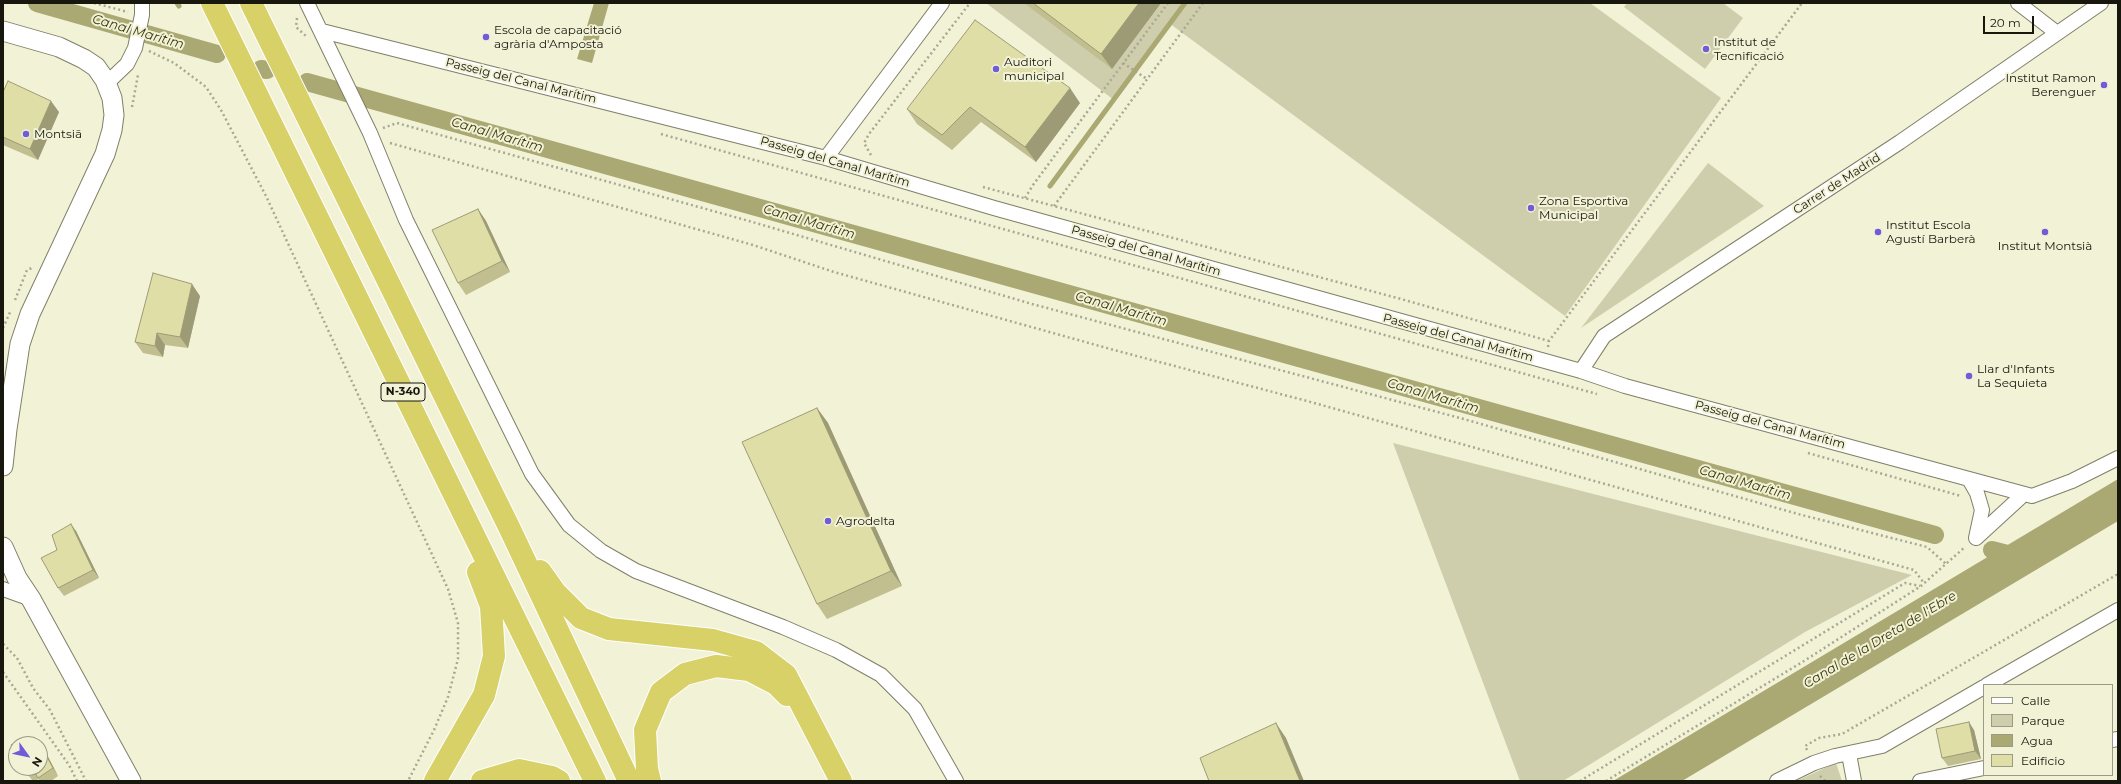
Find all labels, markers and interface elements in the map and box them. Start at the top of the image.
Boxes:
scale bar [1985,8,2036,34]
water label: Canal Marítim [90,11,186,53]
text: 20 m [1990,15,2021,30]
place label: Escola de capacitació agrària d'Amposta [494,23,622,51]
marker: Escola de capacitació agrària d'Amposta [481,32,491,42]
place label: Institut de Tecnificació [1714,35,1784,63]
marker: Institut de Tecnificació [1701,44,1711,54]
street label: Passeig del Canal Marítim [444,55,598,107]
place label: Auditori municipal [1004,55,1064,83]
marker: Auditori municipal [991,64,1001,74]
place label: Institut Ramon Berenguer [2005,71,2096,99]
marker: Institut Ramon Berenguer [2099,80,2109,90]
water label: Canal Marítim [449,114,545,156]
place label: Montsiā [34,127,82,141]
marker: Montsiā [21,129,31,139]
street label: Passeig del Canal Marítim [758,134,912,190]
street label: Carrer de Madrid [1791,150,1883,218]
place label: Zona Esportiva Municipal [1539,194,1628,222]
water label: Canal Marítim [761,201,857,243]
marker: Zona Esportiva Municipal [1526,203,1536,213]
place label: Institut Escola Agustí Barberà [1886,218,1976,246]
street label: Passeig del Canal Marítim [1069,223,1223,279]
marker: Institut Escola Agustí Barberà [1873,227,1883,237]
marker: Institut Montsià [2040,227,2050,237]
place label: Institut Montsià [1998,239,2092,253]
water label: Canal Marítim [1073,288,1169,330]
street label: Passeig del Canal Marítim [1381,311,1535,365]
place label: Llar d'Infants La Sequieta [1977,362,2054,390]
marker: Llar d'Infants La Sequieta [1964,371,1974,381]
water label: Canal Marítim [1385,375,1481,417]
road number: N-340 [381,383,425,401]
street label: Passeig del Canal Marítim [1693,398,1847,452]
water label: Canal Marítim [1697,462,1793,504]
place label: Agrodelta [836,514,895,528]
marker: Agrodelta [823,516,833,526]
water label: Canal de la Dreta de l'Ebre [1801,588,1959,692]
legend [1983,684,2113,776]
text: Calle [2021,693,2050,708]
text: Parque [2021,713,2065,728]
text: Agua [2021,733,2053,748]
north arrow [8,736,48,776]
text: Edificio [2021,753,2065,768]
text: N [29,754,46,770]

